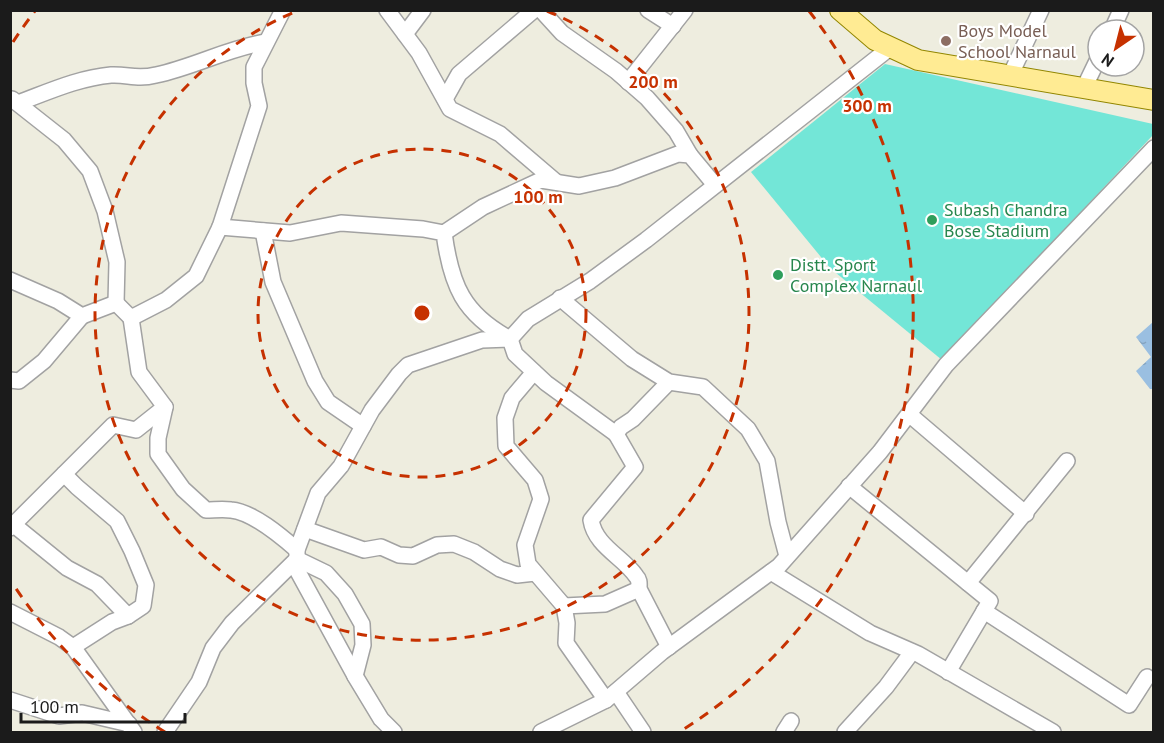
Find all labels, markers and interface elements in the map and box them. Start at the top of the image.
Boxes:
north arrow [1086,18,1146,78]
place label: Boys Model School Narnaul [958,19,1077,63]
marker: Boys Model School Narnaul [939,34,953,48]
text: N [1097,49,1117,71]
text: 200 m [628,70,678,93]
text: 300 m [842,94,892,117]
text: 100 m [513,185,563,208]
place label: Subash Chandra Bose Stadium [944,198,1068,242]
marker: Subash Chandra Bose Stadium [925,213,939,227]
place label: Distt. Sport Complex Narnaul [790,253,923,297]
marker: Distt. Sport Complex Narnaul [771,268,785,282]
centre of rings [412,303,432,323]
scale bar [21,686,184,724]
text: 100 m [30,695,79,718]

